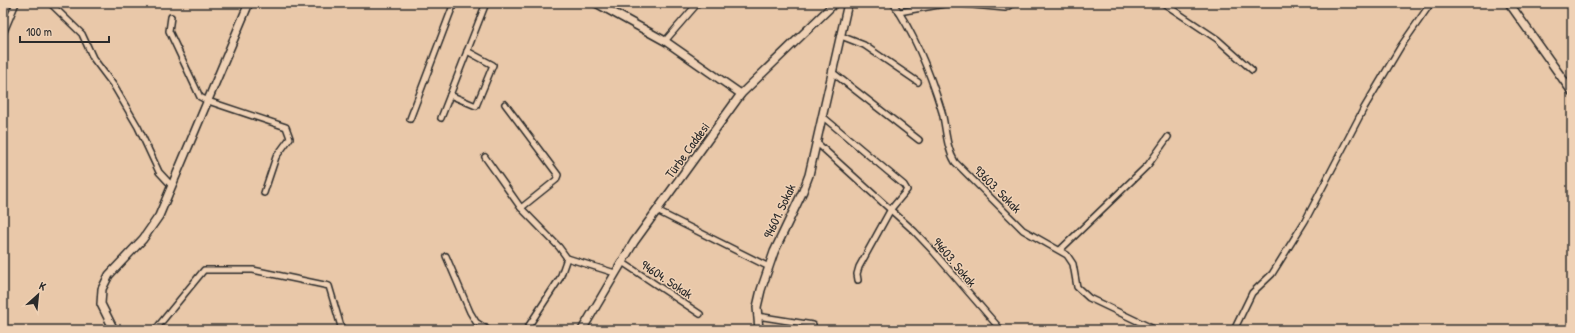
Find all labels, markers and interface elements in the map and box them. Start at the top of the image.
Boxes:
scale bar [20,18,109,44]
text: 100 m [26,23,52,40]
street label: Türbe Caddesi [661,118,713,182]
street label: 93603. Sokak [970,161,1026,217]
street label: 94601. Sokak [759,180,800,241]
street label: 94603. Sokak [929,233,981,291]
street label: 94604. Sokak [638,256,697,303]
north arrow [18,275,58,315]
text: K [37,279,48,294]

